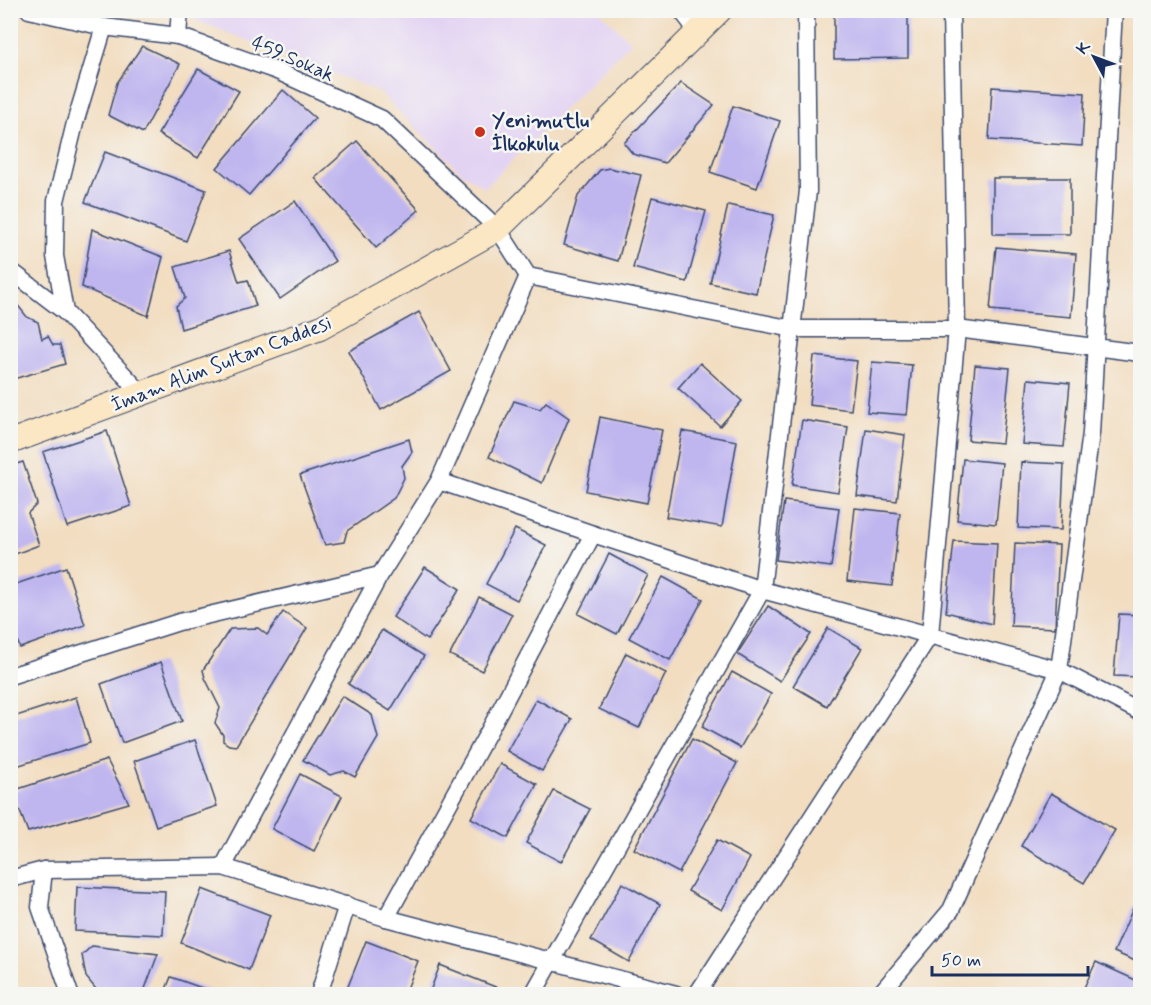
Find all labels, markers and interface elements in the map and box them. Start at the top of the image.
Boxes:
north arrow [1064,27,1124,87]
street label: 459.Sokak [247,30,338,89]
text: K [1072,36,1096,59]
place label: Yenimutlu İlkokulu [492,108,589,158]
marker: Yenimutlu İlkokulu [473,125,487,139]
street label: İmam Alim Sultan Caddesi [107,310,336,419]
scale bar [932,939,1088,977]
text: 50 m [941,949,981,973]

